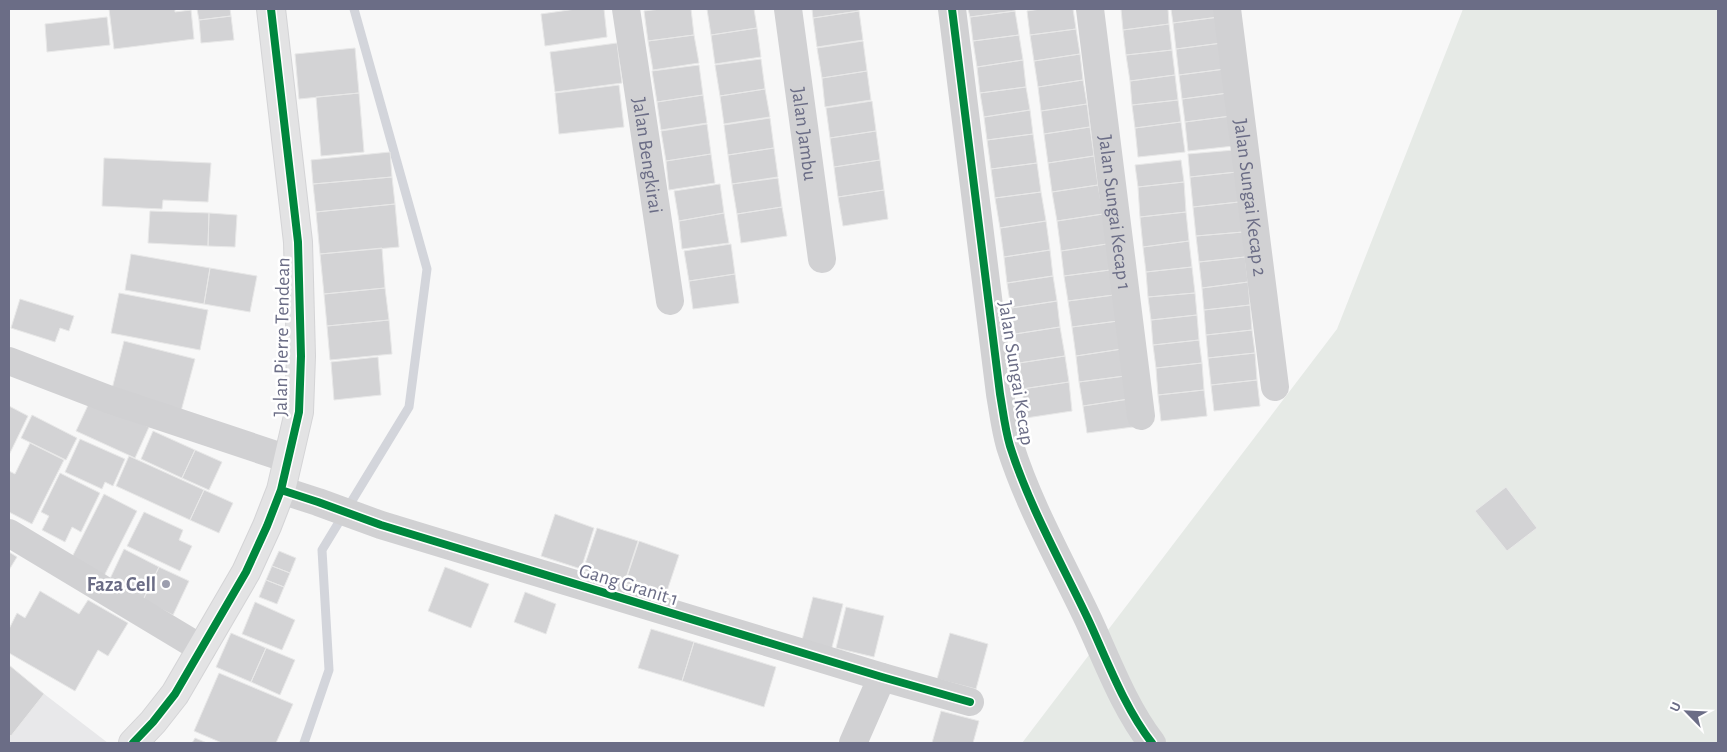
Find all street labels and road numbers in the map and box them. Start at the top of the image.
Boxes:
street label: Jalan Jambu [788,86,820,182]
street label: Jalan Bengkirai [628,96,666,215]
street label: Jalan Sungai Kecap 2 [1230,118,1270,277]
street label: Jalan Sungai Kecap 1 [1095,134,1134,291]
street label: Jalan Pierre Tendean [271,257,293,417]
street label: Jalan Sungai Kecap [995,300,1037,447]
street label: Gang Granit 1 [577,560,681,610]

